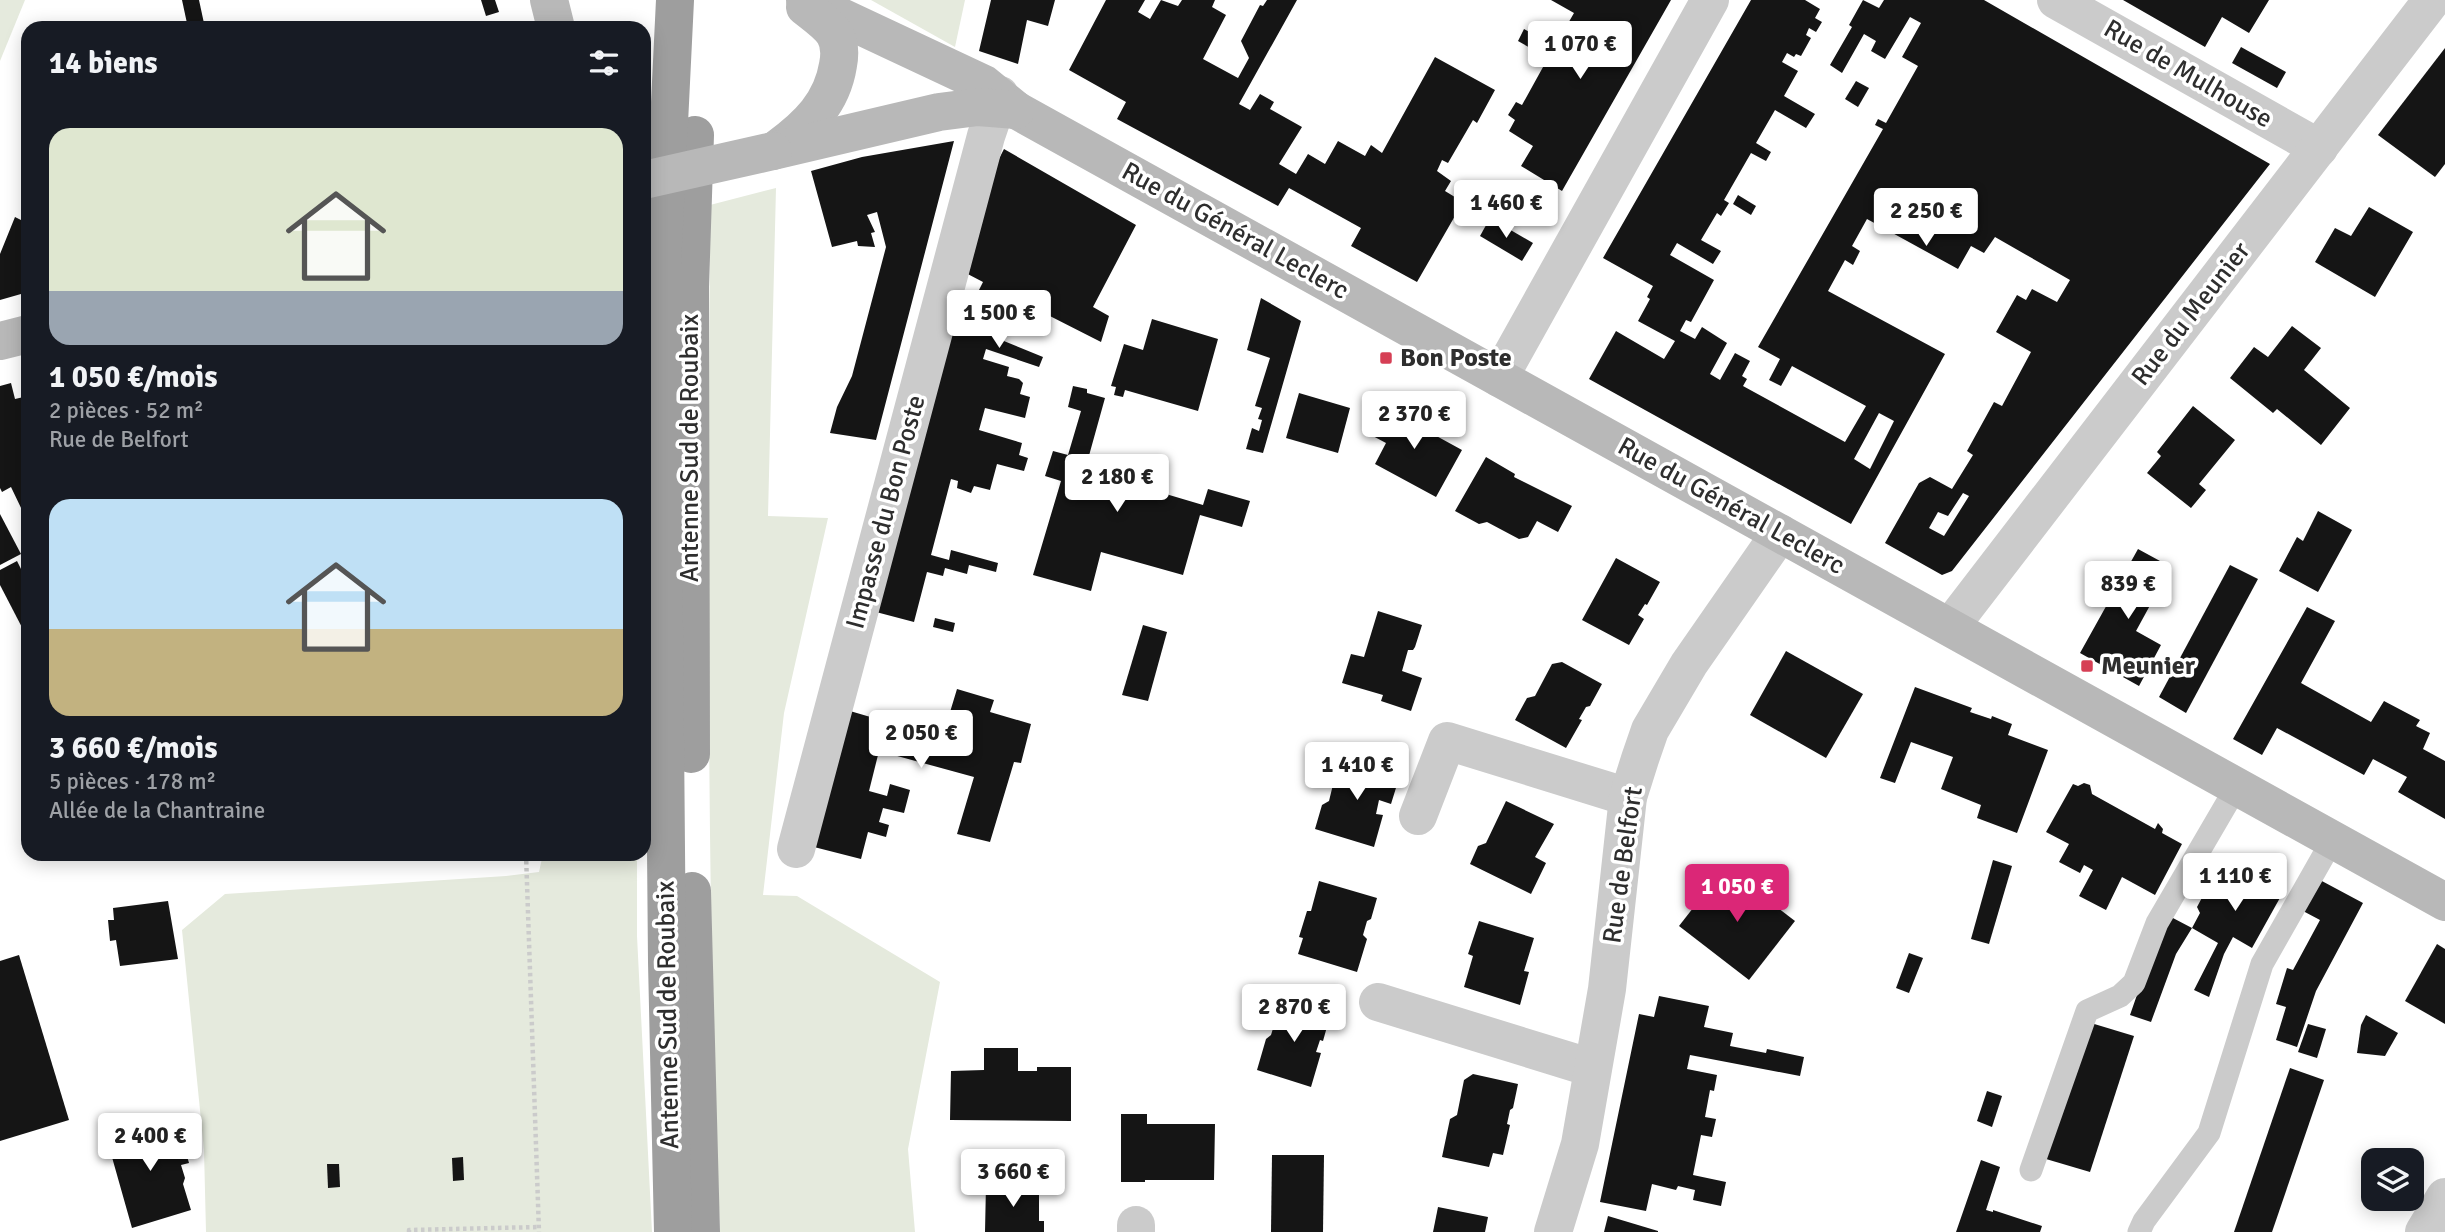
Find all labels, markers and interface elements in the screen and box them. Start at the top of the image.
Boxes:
street label: Rue de Mulhouse [2098,13,2278,135]
pin: 1 070 € [1515,22,1645,81]
text: 1 070 € [1544,29,1616,58]
icon: filters [585,44,623,82]
text: 14 biens [49,45,158,82]
street label: Rue du Général Leclerc [1116,155,1354,307]
icon: home [273,173,399,299]
pin: 1 460 € [1441,180,1571,240]
text: 1 460 € [1470,188,1542,217]
pin: 2 250 € [1861,188,1991,248]
text: 2 250 € [1890,196,1962,225]
street label: Rue du Meunier [2125,235,2257,392]
pin: 1 500 € [934,290,1064,350]
text: 1 500 € [963,298,1035,327]
street label: Antenne Sud de Roubaix [674,314,706,582]
place label: Bon Poste [1400,342,1512,374]
marker: Bon Poste [1378,350,1394,366]
text: 1 050 €/mois [49,359,218,396]
street label: Impasse du Bon Poste [839,392,933,632]
pin: 2 370 € [1349,392,1479,451]
text: 2 pièces · 52 m² [49,396,204,425]
text: 2 370 € [1378,399,1450,428]
text: Rue de Belfort [49,425,189,454]
street label: Rue du Général Leclerc [1612,430,1850,582]
pin: 2 180 € [1052,454,1182,514]
text: 2 180 € [1081,462,1153,491]
icon: home [273,544,399,670]
pin: 839 € [2079,562,2177,621]
text: 839 € [2101,569,2155,598]
place label: Meunier [2101,650,2196,682]
marker: Meunier [2079,658,2095,674]
pin: 2 050 € [856,710,986,770]
text: 2 050 € [885,718,957,747]
text: 3 660 €/mois [49,730,218,767]
pin: 1 410 € [1292,742,1422,802]
text: 1 410 € [1321,750,1393,779]
text: 5 pièces · 178 m² [49,767,216,796]
street label: Rue de Belfort [1596,785,1650,945]
text: Allée de la Chantraine [49,796,265,825]
pin: 1 110 € [2170,853,2300,913]
text: 1 110 € [2199,861,2271,890]
pin: 1 050 € [1672,864,1802,924]
text: 1 050 € [1701,872,1773,901]
street label: Antenne Sud de Roubaix [650,880,686,1150]
pin: 2 870 € [1229,984,1359,1044]
text: 2 870 € [1258,992,1330,1021]
pin: 2 400 € [85,1114,215,1173]
text: 2 400 € [114,1121,186,1150]
map controls [2361,1148,2424,1211]
button: layers [2361,1148,2424,1211]
pin: 3 660 € [948,1150,1078,1209]
text: 3 660 € [977,1157,1049,1186]

